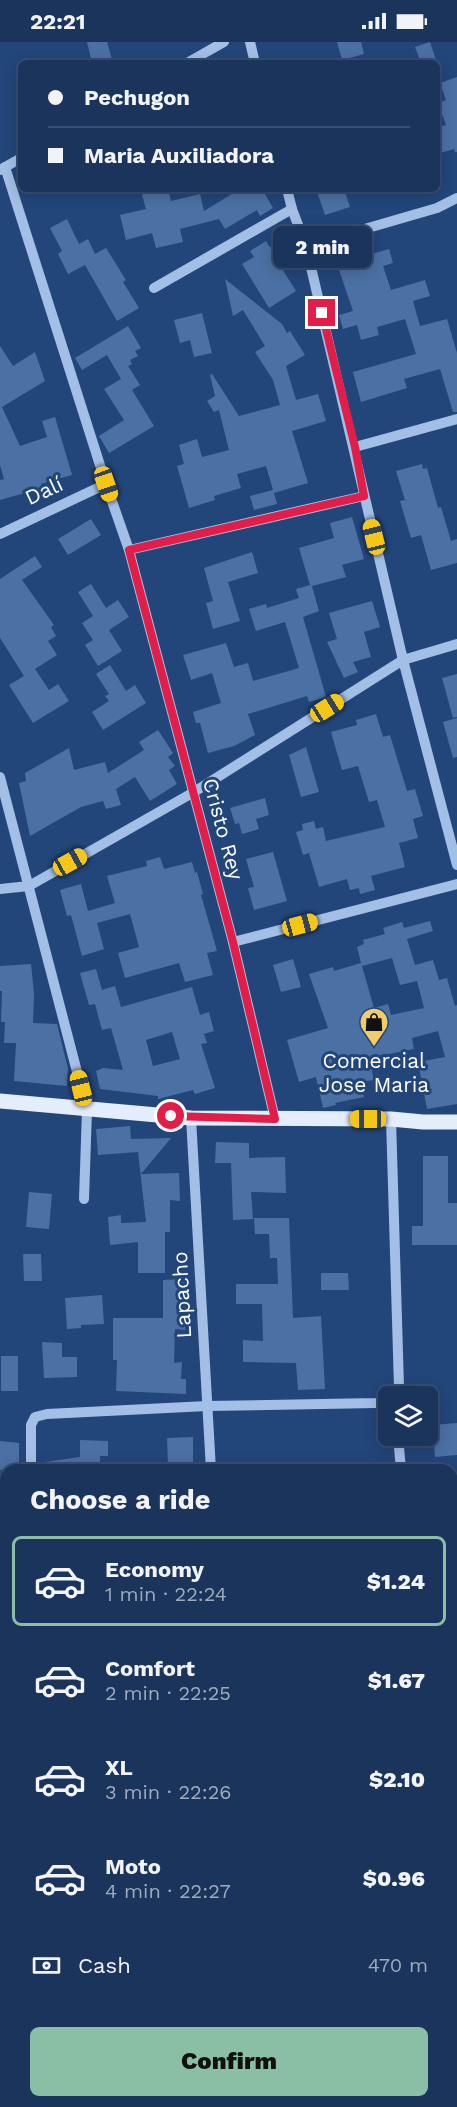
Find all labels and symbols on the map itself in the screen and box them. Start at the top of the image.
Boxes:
callout: 2 min [272,226,372,268]
route end [308,299,335,326]
car [92,464,120,504]
street label: Dalí [21,471,67,510]
car [361,517,387,557]
car [307,691,347,725]
street label: Cristo Rey [198,775,249,883]
car [50,845,90,879]
car [280,912,320,938]
shop icon: Comercial Jose Maria [358,1006,390,1048]
place label: Comercial Jose Maria [319,1048,429,1097]
car [68,1068,94,1108]
route start [157,1102,184,1129]
car [350,1110,386,1128]
street label: Lapacho [167,1251,196,1339]

